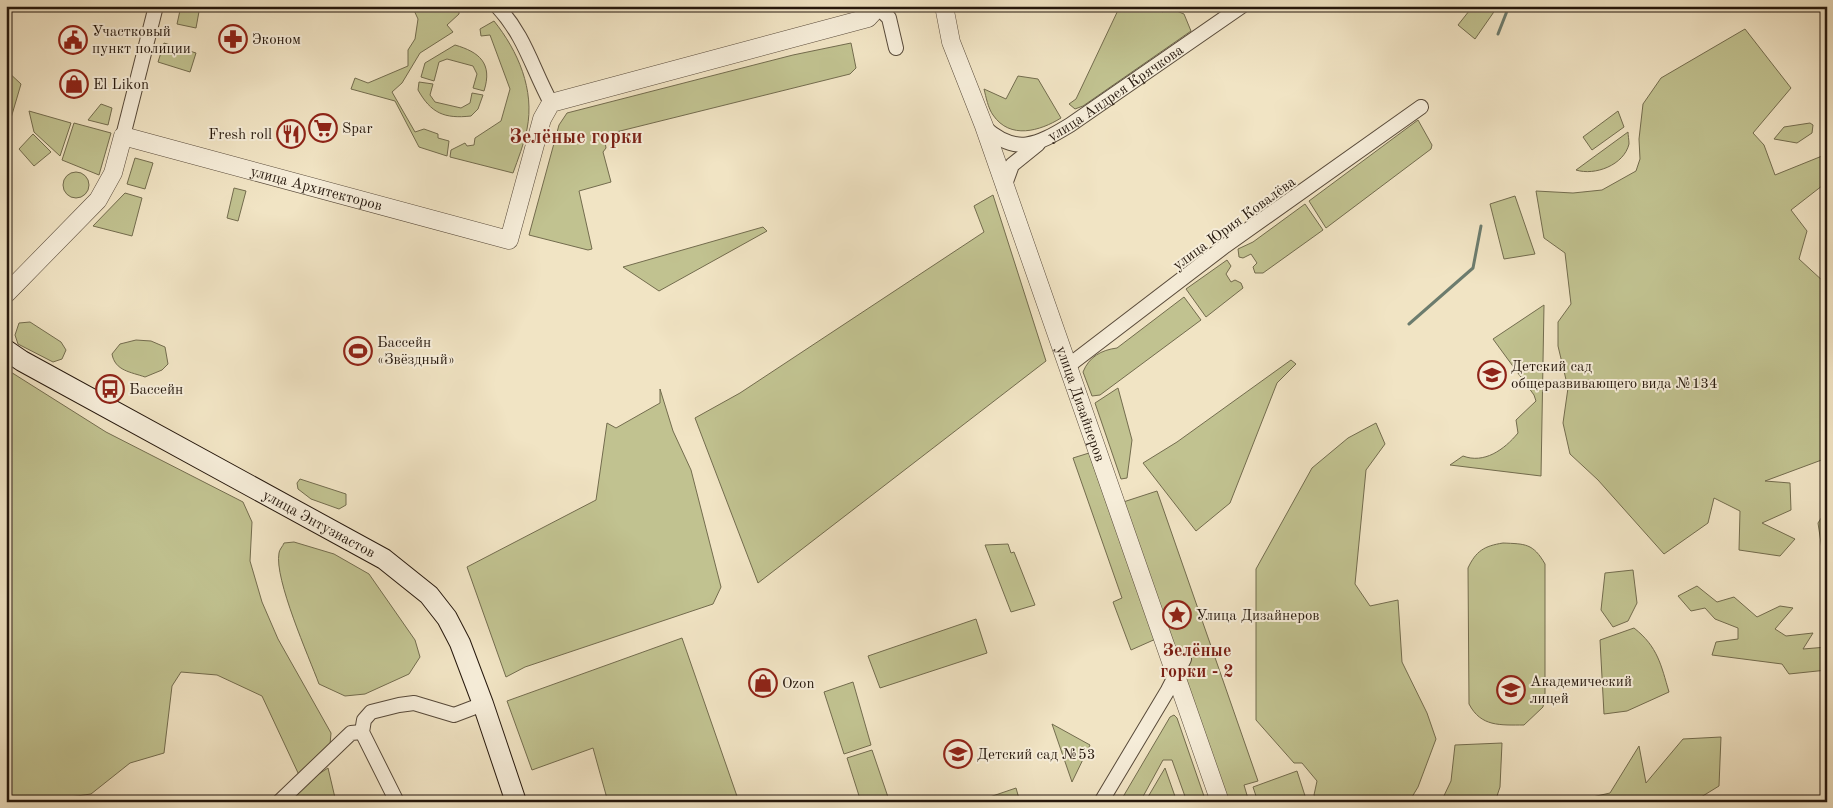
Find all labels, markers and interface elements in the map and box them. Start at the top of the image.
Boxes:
pharmacy icon: Эконом [218,24,248,54]
public building icon: Участковый пункт полиции [58,25,88,55]
place label: Участковый пункт полиции [92,25,191,57]
place label: Эконом [252,33,301,48]
street label: улица Андрея Крячкова [1046,43,1187,145]
shop icon: El Likon [59,69,89,99]
place label: El Likon [93,78,149,93]
supermarket icon: Spar [308,113,338,143]
restaurant icon: Fresh roll [276,119,306,149]
place label: Spar [342,122,373,137]
place label: Fresh roll [208,128,272,143]
district label: Зелёные горки [509,128,643,148]
street label: улица Архитекторов [248,165,384,214]
street label: улица Юрия Ковалёва [1171,174,1299,274]
sports icon: Бассейн «Звёздный» [343,336,373,366]
place label: Бассейн «Звёздный» [377,336,455,368]
street label: улица Дизайнеров [1052,344,1107,464]
school or university icon: Детский сад общеразвивающего вида №134 [1477,360,1507,390]
place label: Детский сад общеразвивающего вида №134 [1511,360,1718,392]
bus stop icon: Бассейн [95,374,125,404]
place label: Бассейн [129,383,183,398]
street label: улица Энтузиастов [260,488,377,562]
place icon: Улица Дизайнеров [1162,600,1192,630]
place label: Улица Дизайнеров [1196,609,1320,624]
district label: Зелёные горки - 2 [1160,642,1234,681]
shop icon: Ozon [748,668,778,698]
school or university icon: Академический лицей [1496,675,1526,705]
place label: Академический лицей [1530,675,1632,707]
place label: Ozon [782,677,815,692]
school or university icon: Детский сад №53 [943,739,973,769]
place label: Детский сад №53 [977,748,1095,763]

